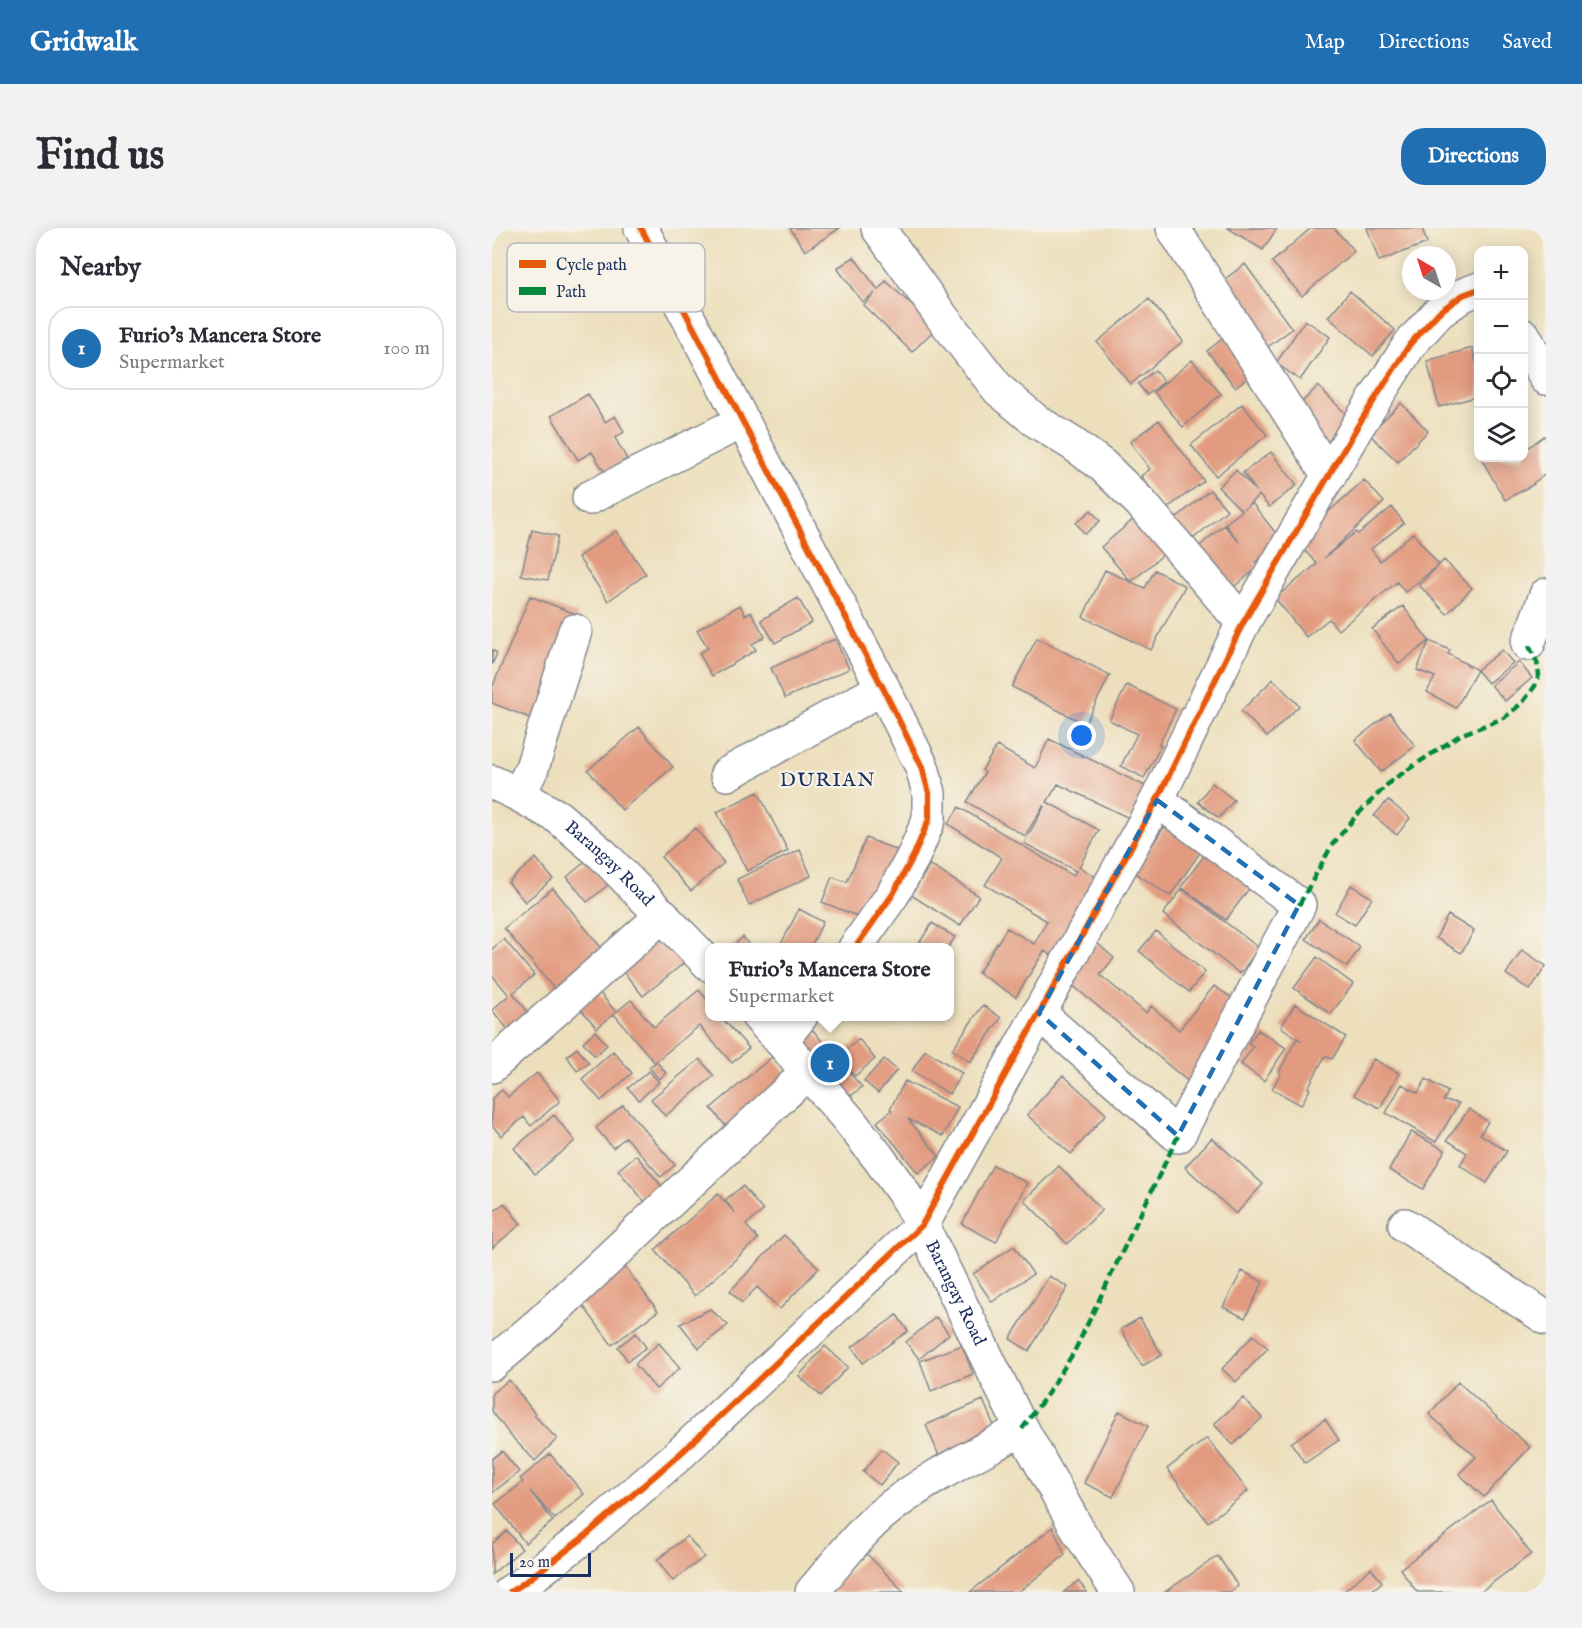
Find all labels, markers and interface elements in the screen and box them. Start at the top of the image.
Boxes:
text: Gridwalk [30,25,138,60]
text: Map [1305,29,1345,56]
text: Directions [1378,29,1469,56]
text: Saved [1502,29,1552,56]
button: Directions [1401,128,1546,185]
text: Find us [36,130,164,183]
legend [507,243,705,312]
north arrow [1402,246,1456,300]
map controls [1474,246,1528,462]
button: + [1474,246,1528,300]
text: Nearby [60,251,141,284]
text: Cycle path [556,256,627,276]
text: Path [556,283,587,303]
button: − [1474,300,1528,354]
text: Furio's Mancera Store [119,322,321,350]
text: 1 [78,336,85,361]
text: 100 m [383,336,430,361]
text: Supermarket [119,350,225,375]
button: locate [1474,354,1528,408]
button: layers [1474,408,1528,462]
your location [1067,721,1096,750]
district label: DURIAN [780,768,876,793]
street label: Barangay Road [560,816,659,912]
popup [705,943,954,1021]
text: Furio's Mancera Store [729,956,930,984]
text: Supermarket [729,984,834,1009]
pin: 1 [810,1040,850,1086]
street label: Barangay Road [920,1236,991,1350]
scale bar [510,1550,591,1578]
text: 20 m [519,1553,550,1573]

